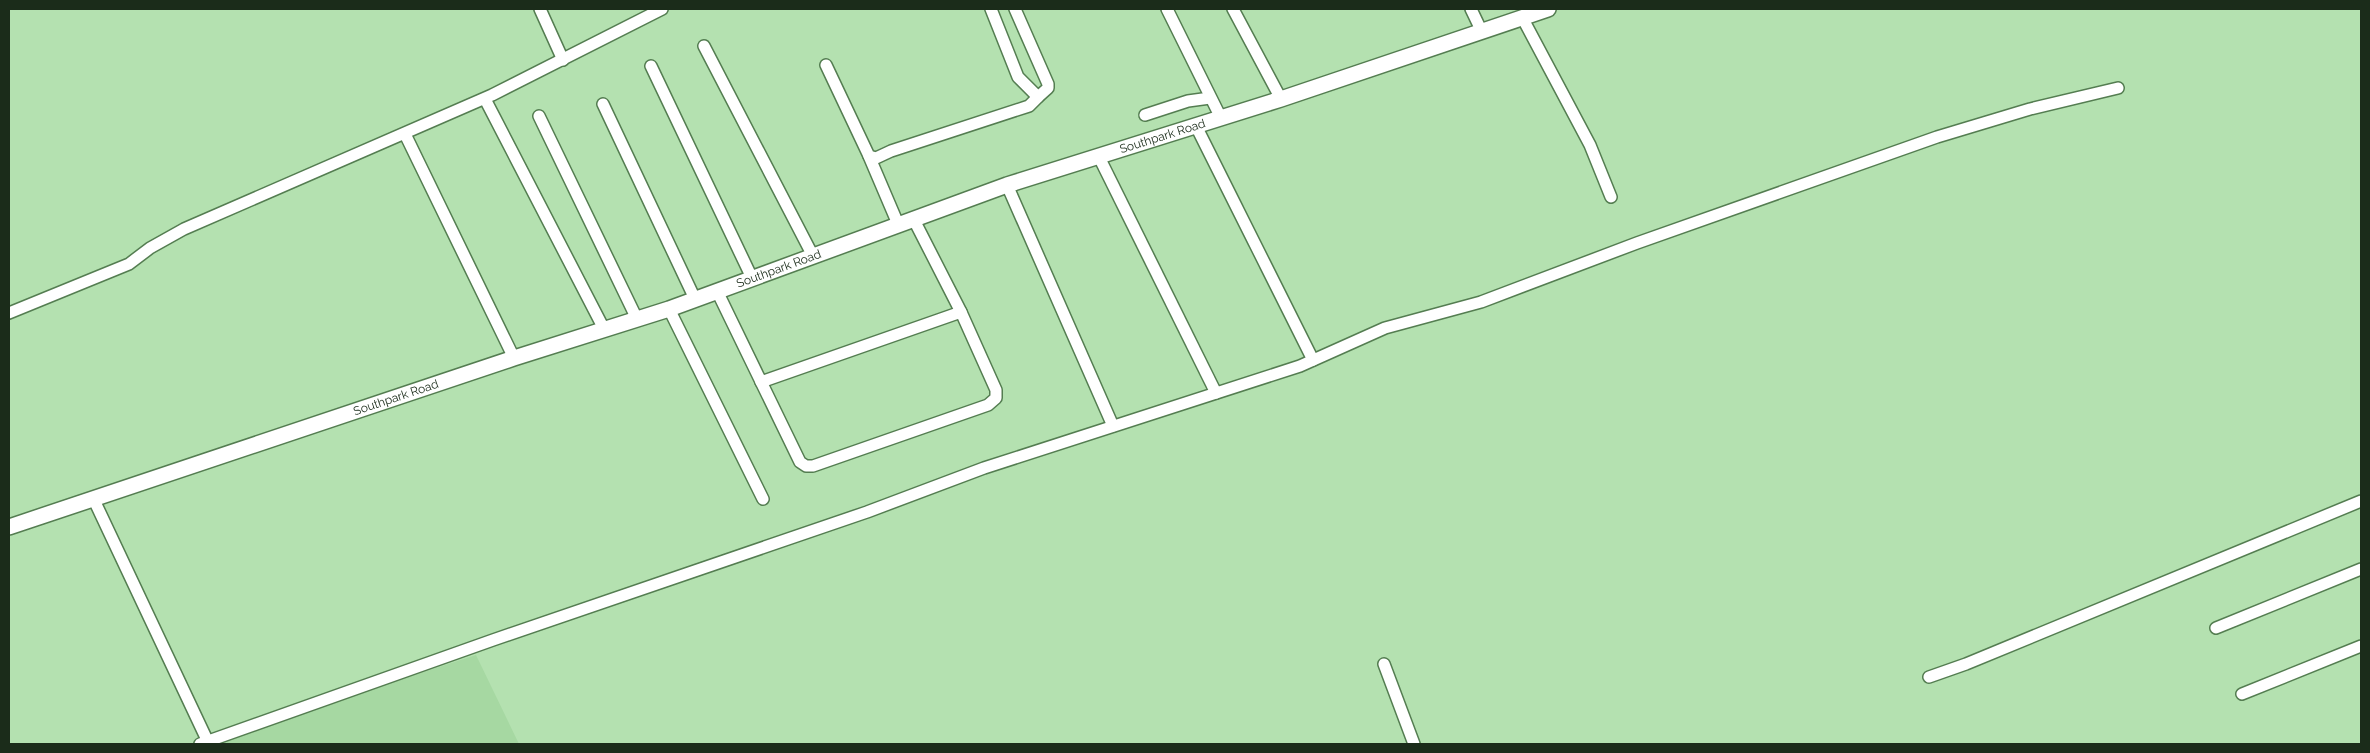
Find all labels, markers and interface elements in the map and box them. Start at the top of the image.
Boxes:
street label: Southpark Road [1118,116,1207,156]
street label: Southpark Road [735,247,823,291]
street label: Southpark Road [351,377,440,418]

